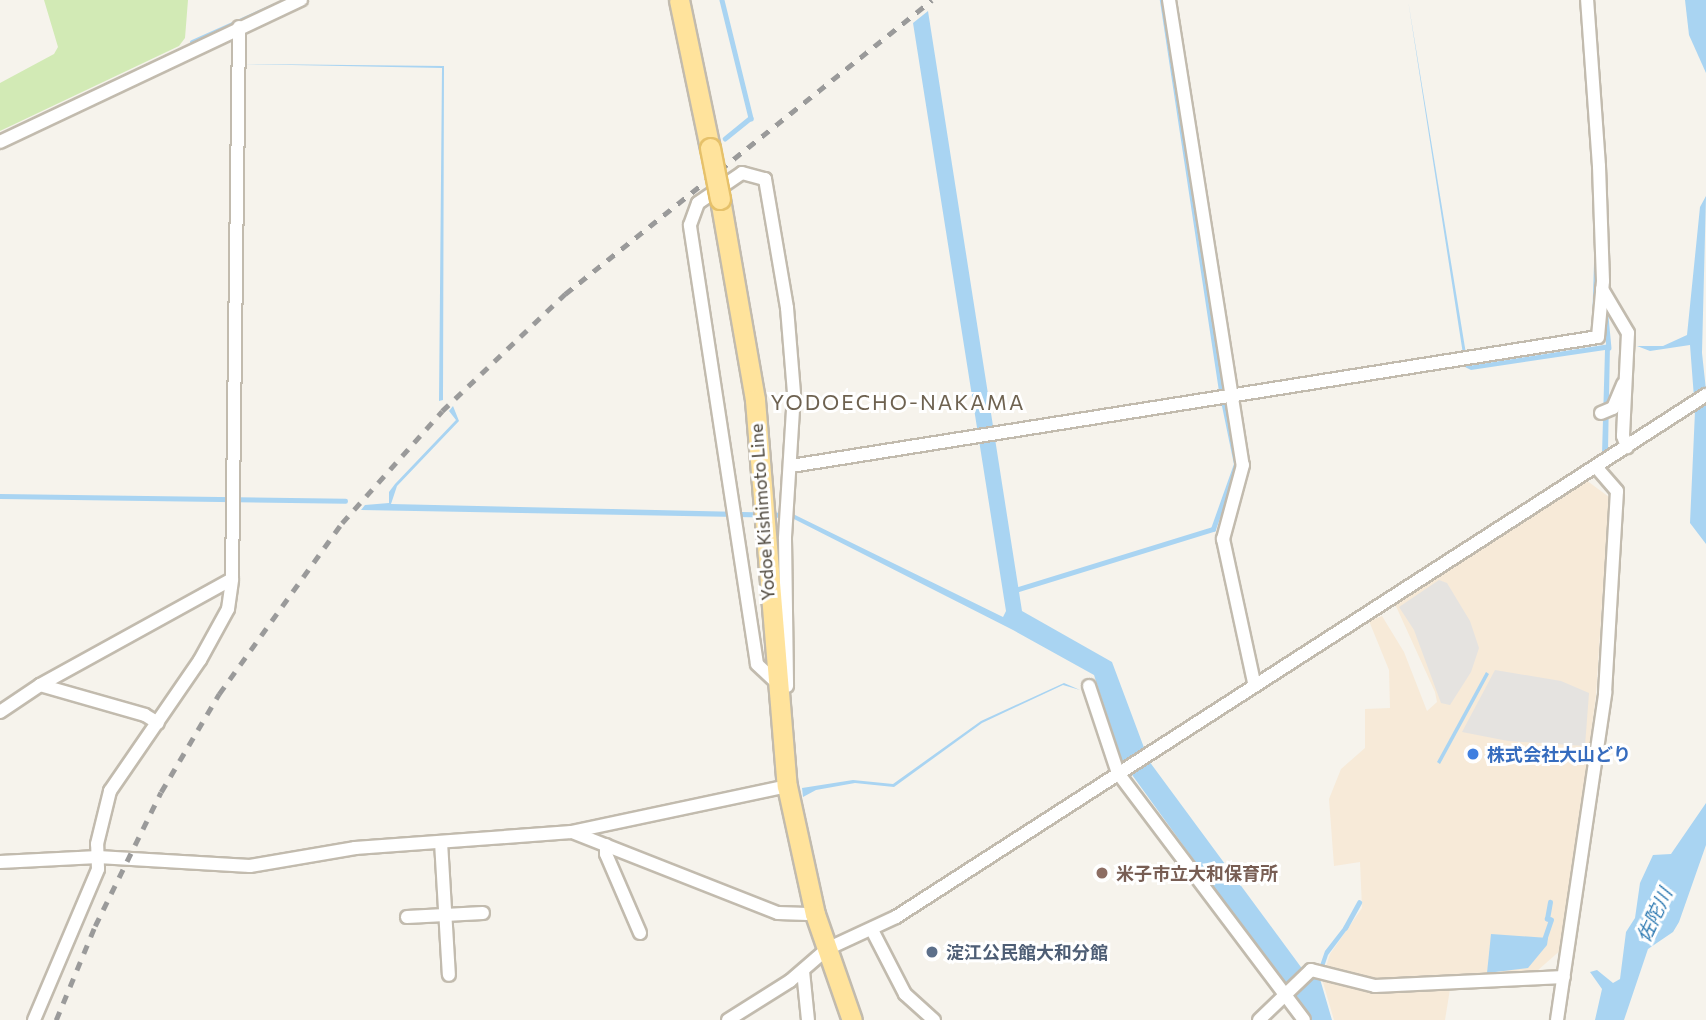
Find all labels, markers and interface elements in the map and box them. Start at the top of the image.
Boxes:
district label: YODOECHO-NAKAMA [772,389,1024,415]
street label: Yodoe Kishimoto Line [745,423,779,601]
place label: 株式会社大山どり [1487,743,1631,765]
marker: 株式会社大山どり [1465,746,1481,762]
place label: 米子市立大和保育所 [1116,862,1278,884]
marker: 米子市立大和保育所 [1094,865,1110,881]
water label: 佐陀川 [1632,884,1676,946]
place label: 淀江公民館大和分館 [946,941,1108,963]
marker: 淀江公民館大和分館 [924,944,940,960]

